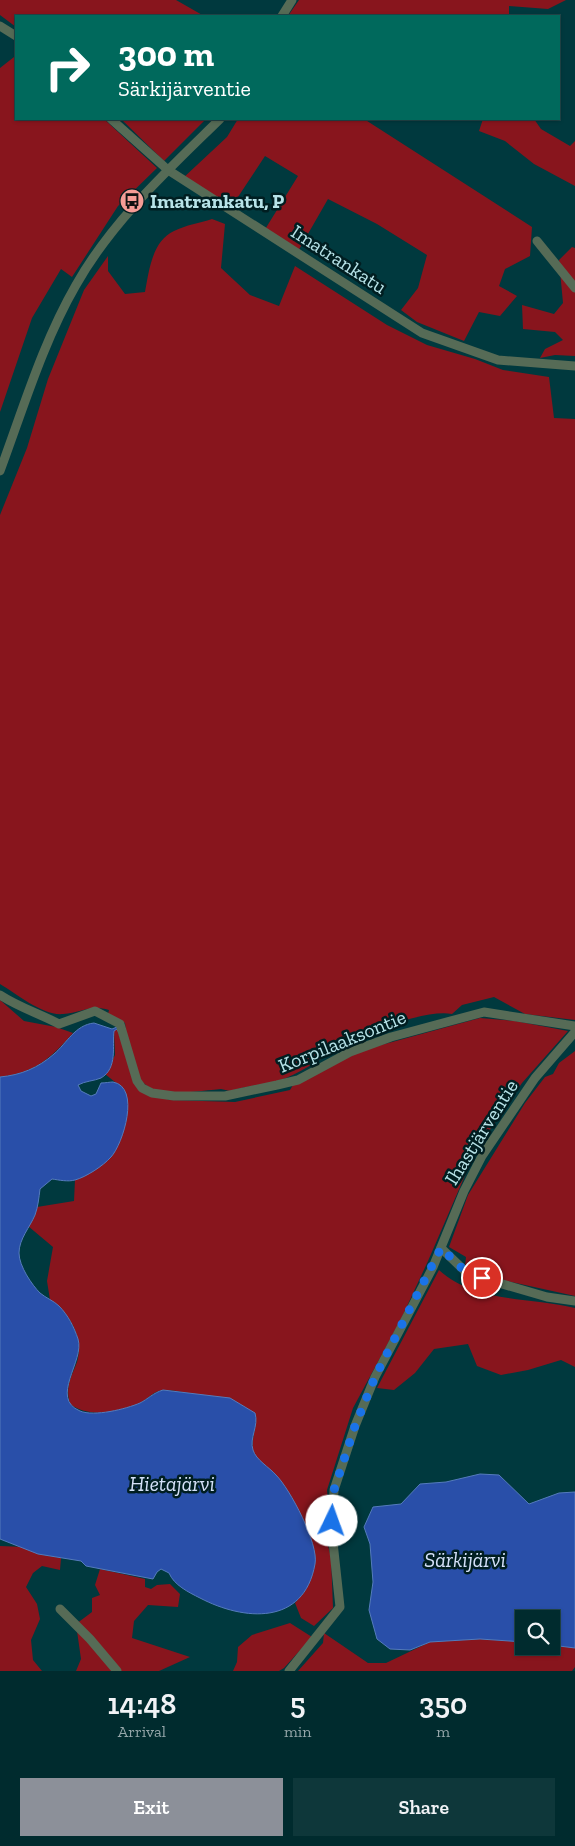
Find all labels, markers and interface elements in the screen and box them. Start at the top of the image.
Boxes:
text: 300 m [118,33,214,75]
icon: right [35,35,100,100]
text: Särkijärventie [118,75,251,102]
bus stop icon: Imatrankatu, P [119,188,145,214]
place label: Imatrankatu, P [150,189,284,213]
street label: Imatrankatu [287,219,391,299]
street label: Korpilaaksontie [275,1004,409,1078]
street label: Ihastjärventie [439,1075,523,1189]
pin [461,1257,503,1299]
icon: arrive [468,1264,496,1292]
water label: Hietajärvi [129,1471,215,1496]
position arrow [305,1494,357,1546]
water label: Särkijärvi [424,1547,506,1572]
map controls [515,1610,560,1655]
button: search [515,1610,560,1655]
text: 14:48 [108,1686,176,1722]
text: 5 [290,1686,305,1722]
text: 350 [419,1686,467,1722]
text: Arrival [118,1722,166,1741]
text: min [284,1722,311,1741]
text: m [436,1722,450,1741]
button: Exit [20,1778,283,1836]
button: Share [293,1778,555,1836]

